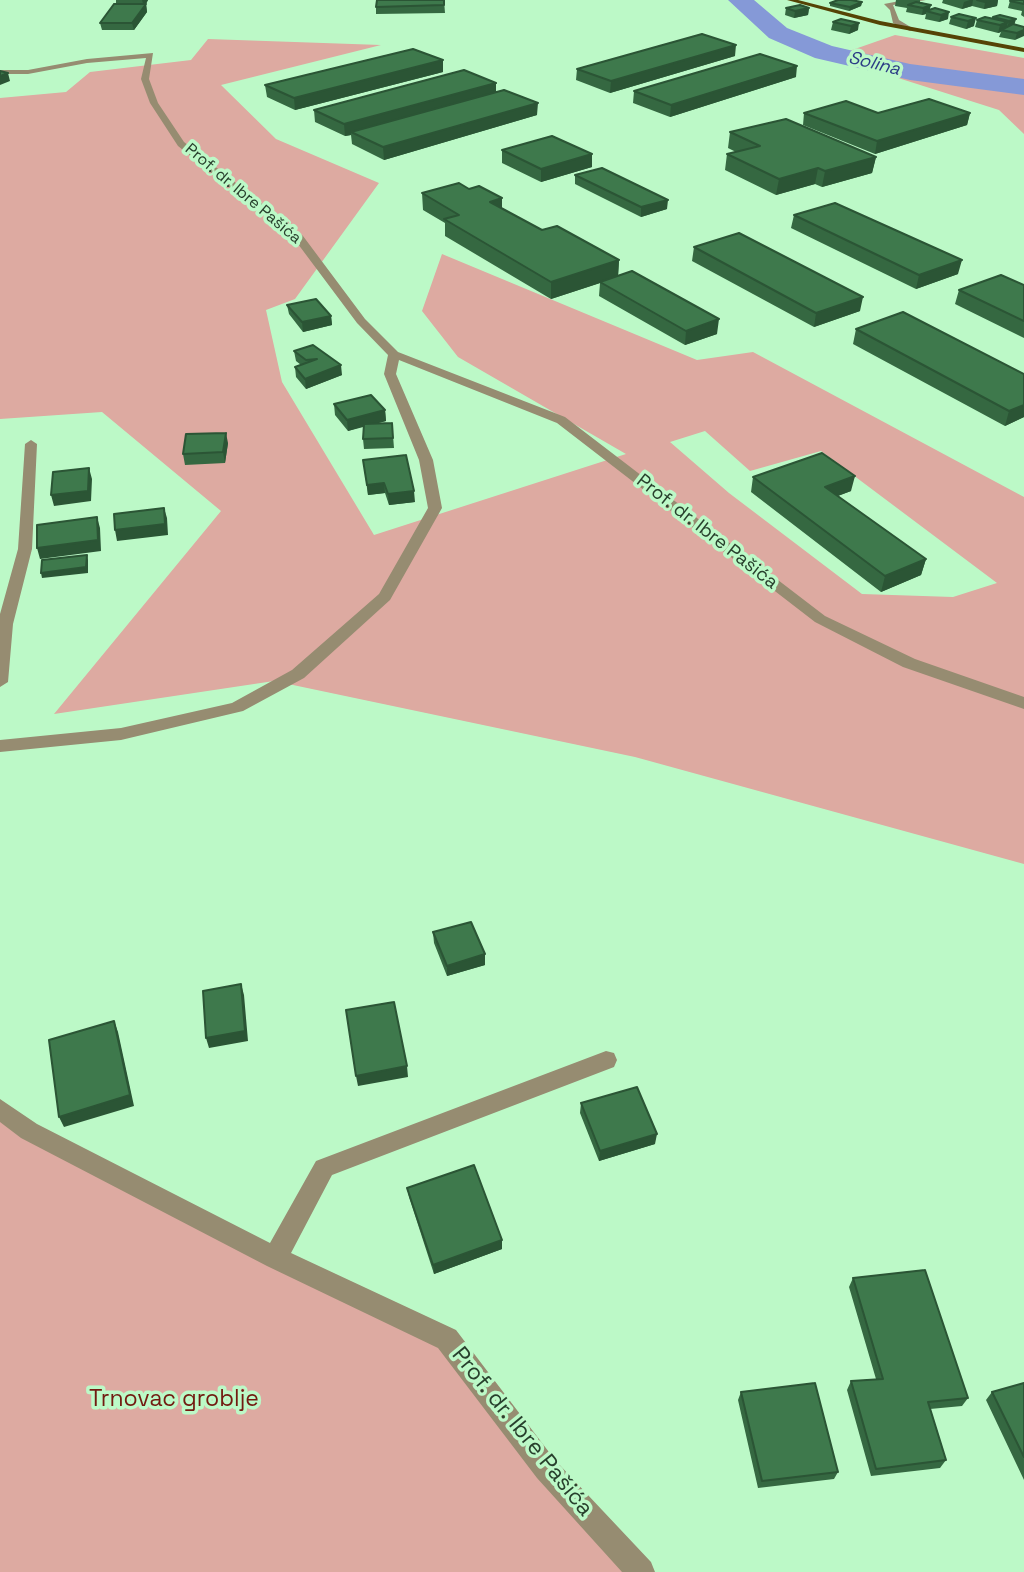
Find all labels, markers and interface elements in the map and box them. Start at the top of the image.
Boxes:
water label: Solina [846,47,902,81]
street label: Prof. dr. Ibre Pašića [181,140,305,248]
street label: Prof. dr. Ibre Pašića [632,470,782,594]
street label: Prof. dr. Ibre Pašića [445,1342,599,1522]
park label: Trnovac groblje [89,1386,259,1414]

